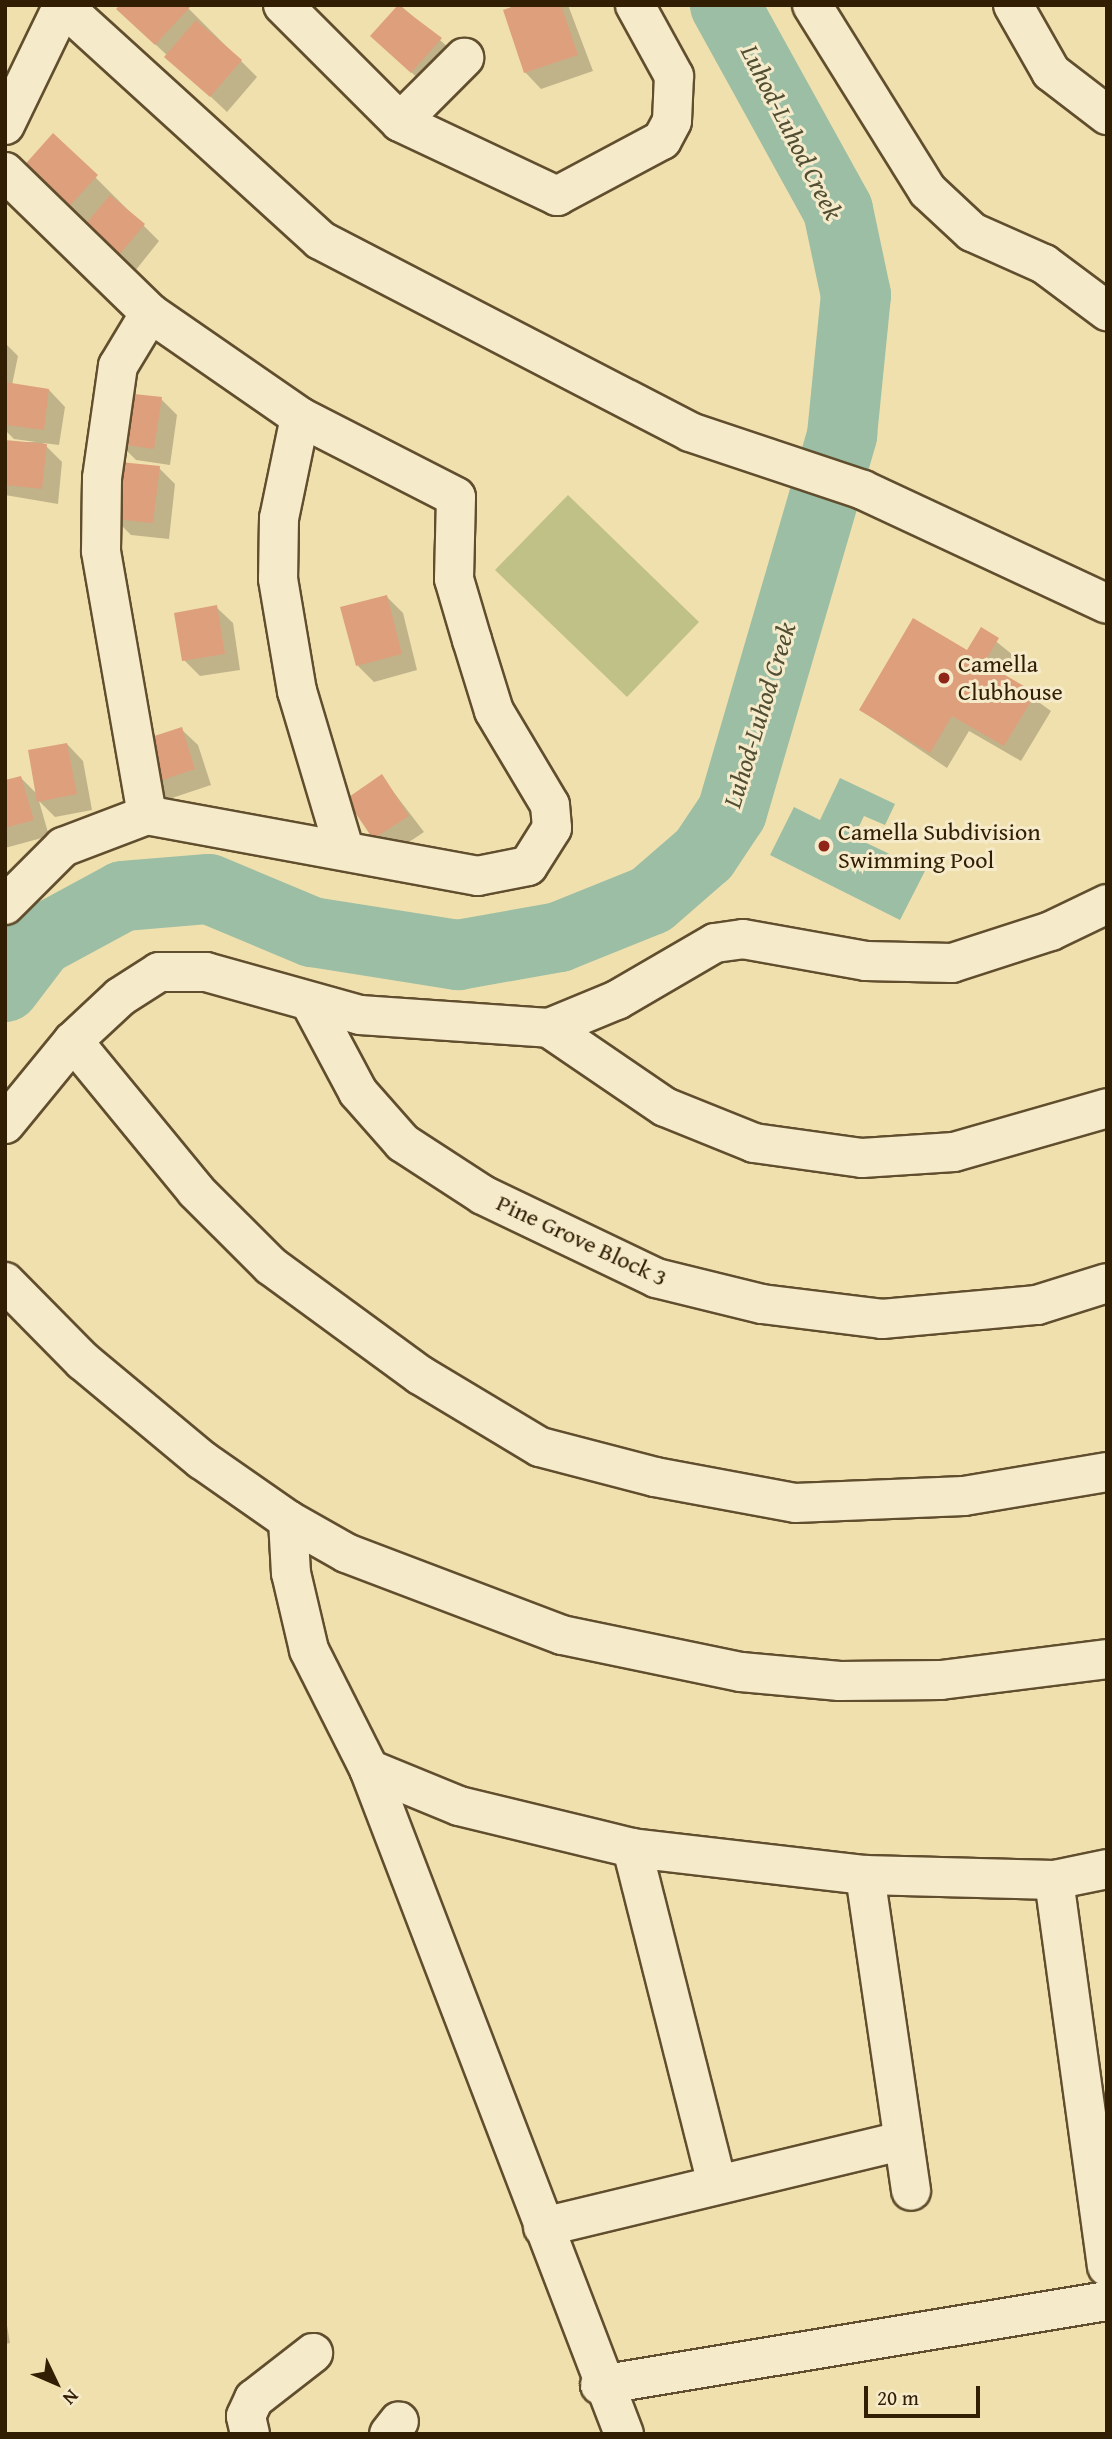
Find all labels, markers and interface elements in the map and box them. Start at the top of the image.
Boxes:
water label: Luhod-Luhod Creek [734,39,850,225]
water label: Luhod-Luhod Creek [716,618,802,812]
place label: Camella Clubhouse [958,650,1063,706]
marker: Camella Clubhouse [936,670,952,686]
place label: Camella Subdivision Swimming Pool [838,818,1041,874]
marker: Camella Subdivision Swimming Pool [816,838,832,854]
street label: Pine Grove Block 3 [492,1188,672,1292]
north arrow [21,2348,91,2418]
scale bar [867,2372,982,2416]
text: 20 m [877,2382,919,2413]
text: N [57,2383,86,2412]

